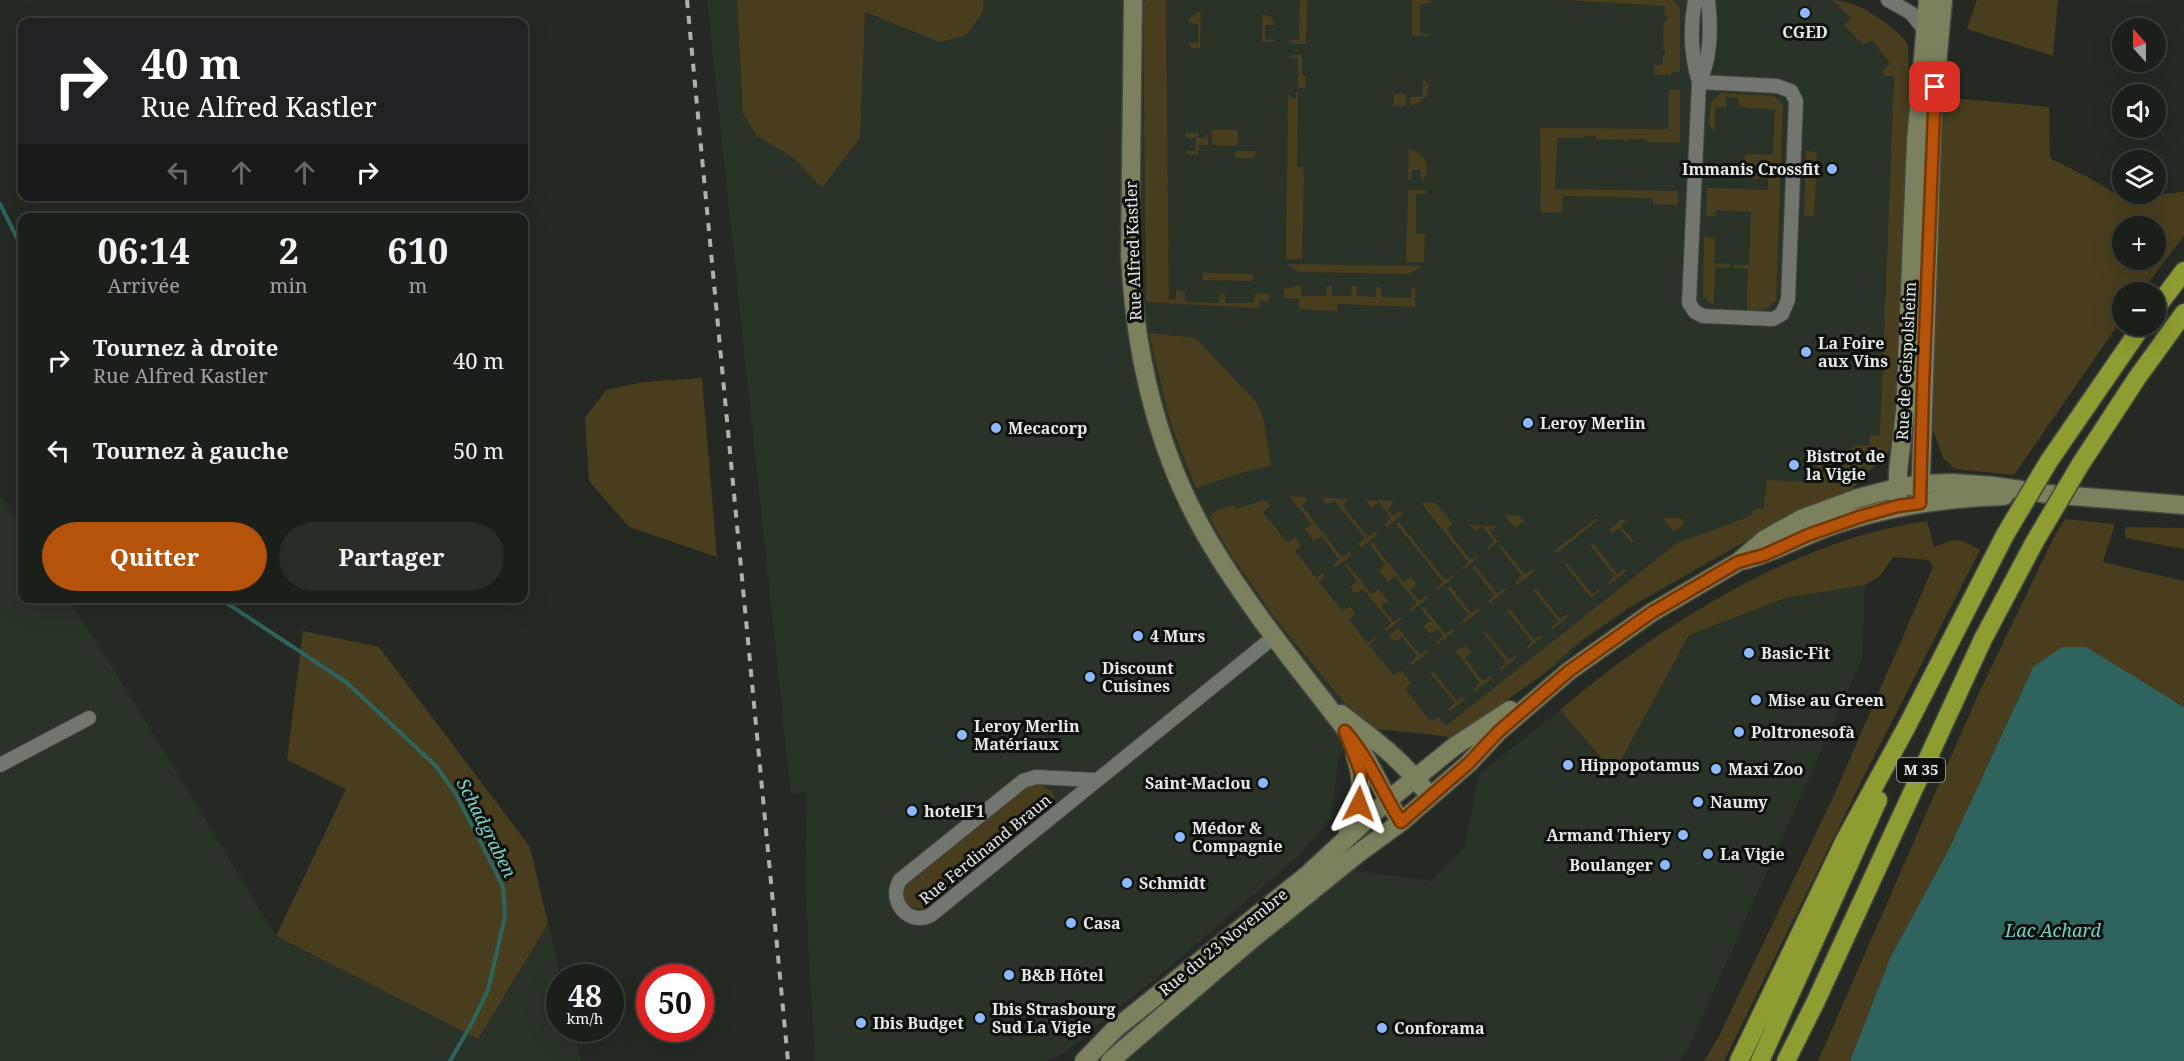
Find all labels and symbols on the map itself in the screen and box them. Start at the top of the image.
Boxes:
marker: CGED [1798,6,1812,20]
north arrow [2112,18,2166,72]
place label: CGED [1782,21,1828,43]
pin [1909,61,1960,112]
place label: Immanis Crossfit [1682,158,1821,180]
marker: Immanis Crossfit [1825,162,1839,176]
street label: Rue Alfred Kastler [1120,180,1146,321]
street label: Rue de Geispolsheim [1891,281,1921,441]
place label: La Foire aux Vins [1818,332,1888,372]
marker: La Foire aux Vins [1799,345,1813,359]
place label: Leroy Merlin [1540,412,1646,434]
marker: Leroy Merlin [1521,416,1535,430]
place label: Mecacorp [1008,417,1087,439]
marker: Mecacorp [989,421,1003,435]
place label: Bistrot de la Vigie [1806,445,1885,485]
marker: Bistrot de la Vigie [1787,458,1801,472]
place label: 4 Murs [1150,625,1205,647]
marker: 4 Murs [1131,629,1145,643]
place label: Basic-Fit [1761,642,1831,664]
marker: Basic-Fit [1742,646,1756,660]
place label: Discount Cuisines [1102,657,1174,697]
marker: Discount Cuisines [1083,670,1097,684]
place label: Mise au Green [1768,689,1884,711]
marker: Mise au Green [1749,693,1763,707]
place label: Leroy Merlin Matériaux [974,715,1080,755]
place label: Poltronesofà [1751,721,1855,743]
marker: Poltronesofà [1732,725,1746,739]
marker: Leroy Merlin Matériaux [955,728,969,742]
place label: Hippopotamus [1580,754,1700,776]
marker: Hippopotamus [1561,758,1575,772]
place label: Maxi Zoo [1728,758,1803,780]
road number: M 35 [1897,758,1945,782]
marker: Maxi Zoo [1709,762,1723,776]
place label: Saint-Maclou [1145,772,1251,794]
position arrow [1327,772,1391,836]
water label: Schadgraben [452,774,522,882]
marker: Saint-Maclou [1256,776,1270,790]
street label: Rue Ferdinand Braun [914,789,1056,909]
place label: Naumy [1710,791,1768,813]
marker: Naumy [1691,795,1705,809]
place label: hotelF1 [924,800,985,822]
marker: hotelF1 [905,804,919,818]
place label: Médor & Compagnie [1192,817,1283,857]
place label: Armand Thiery [1546,824,1672,846]
marker: Armand Thiery [1676,828,1690,842]
marker: Médor & Compagnie [1173,830,1187,844]
place label: La Vigie [1720,843,1785,865]
marker: La Vigie [1701,847,1715,861]
place label: Boulanger [1569,854,1654,876]
marker: Boulanger [1658,858,1672,872]
place label: Schmidt [1139,872,1206,894]
marker: Schmidt [1120,876,1134,890]
street label: Rue du 23 Novembre [1154,883,1292,1001]
place label: Casa [1083,912,1121,934]
marker: Casa [1064,916,1078,930]
water label: Lac Achard [2004,918,2102,942]
speed limit sign: 50 [636,964,714,1042]
place label: B&B Hôtel [1021,964,1104,986]
marker: B&B Hôtel [1002,968,1016,982]
place label: Ibis Strasbourg Sud La Vigie [992,998,1116,1038]
marker: Ibis Strasbourg Sud La Vigie [973,1011,987,1025]
place label: Ibis Budget [873,1012,964,1034]
marker: Ibis Budget [854,1016,868,1030]
place label: Conforama [1394,1017,1485,1039]
marker: Conforama [1375,1021,1389,1035]

